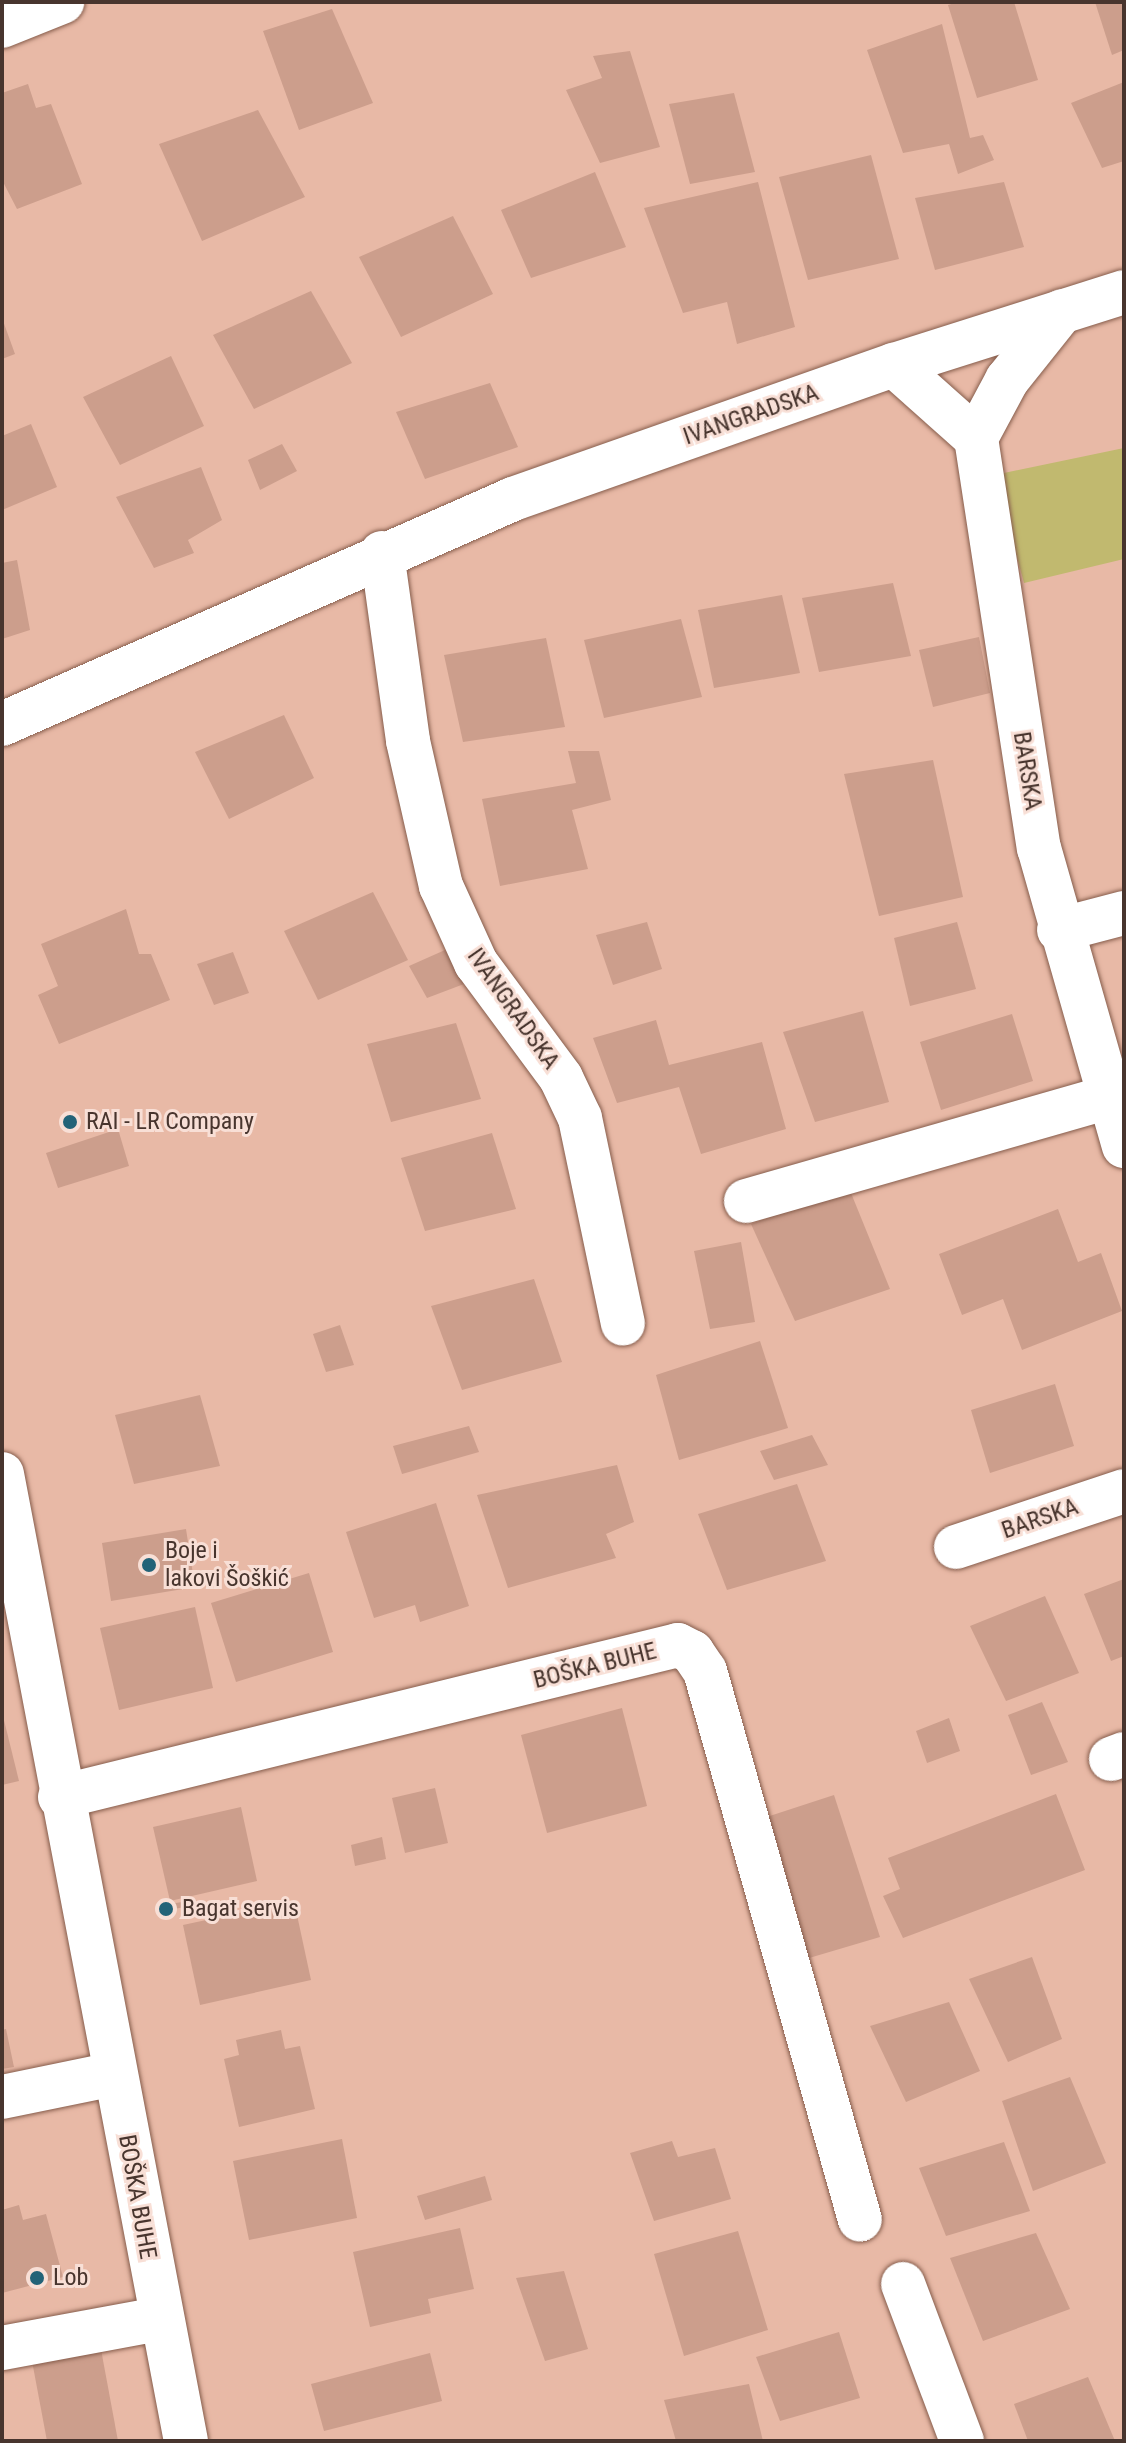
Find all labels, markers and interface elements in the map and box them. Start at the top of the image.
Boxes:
street label: IVANGRADSKA [680,378,822,452]
street label: BARSKA [1007,730,1047,812]
street label: IVANGRADSKA [461,943,565,1075]
place label: RAI - LR Company [86,1108,254,1136]
marker: RAI - LR Company [61,1113,79,1131]
street label: BARSKA [998,1493,1082,1545]
place label: Boje i lakovi Šoškić [165,1537,289,1593]
marker: Boje i lakovi Šoškić [140,1556,158,1574]
street label: BOŠKA BUHE [530,1637,660,1695]
place label: Bagat servis [182,1895,299,1923]
marker: Bagat servis [157,1900,175,1918]
street label: BOŠKA BUHE [112,2133,162,2261]
place label: Lob [53,2264,88,2292]
marker: Lob [28,2269,46,2287]

